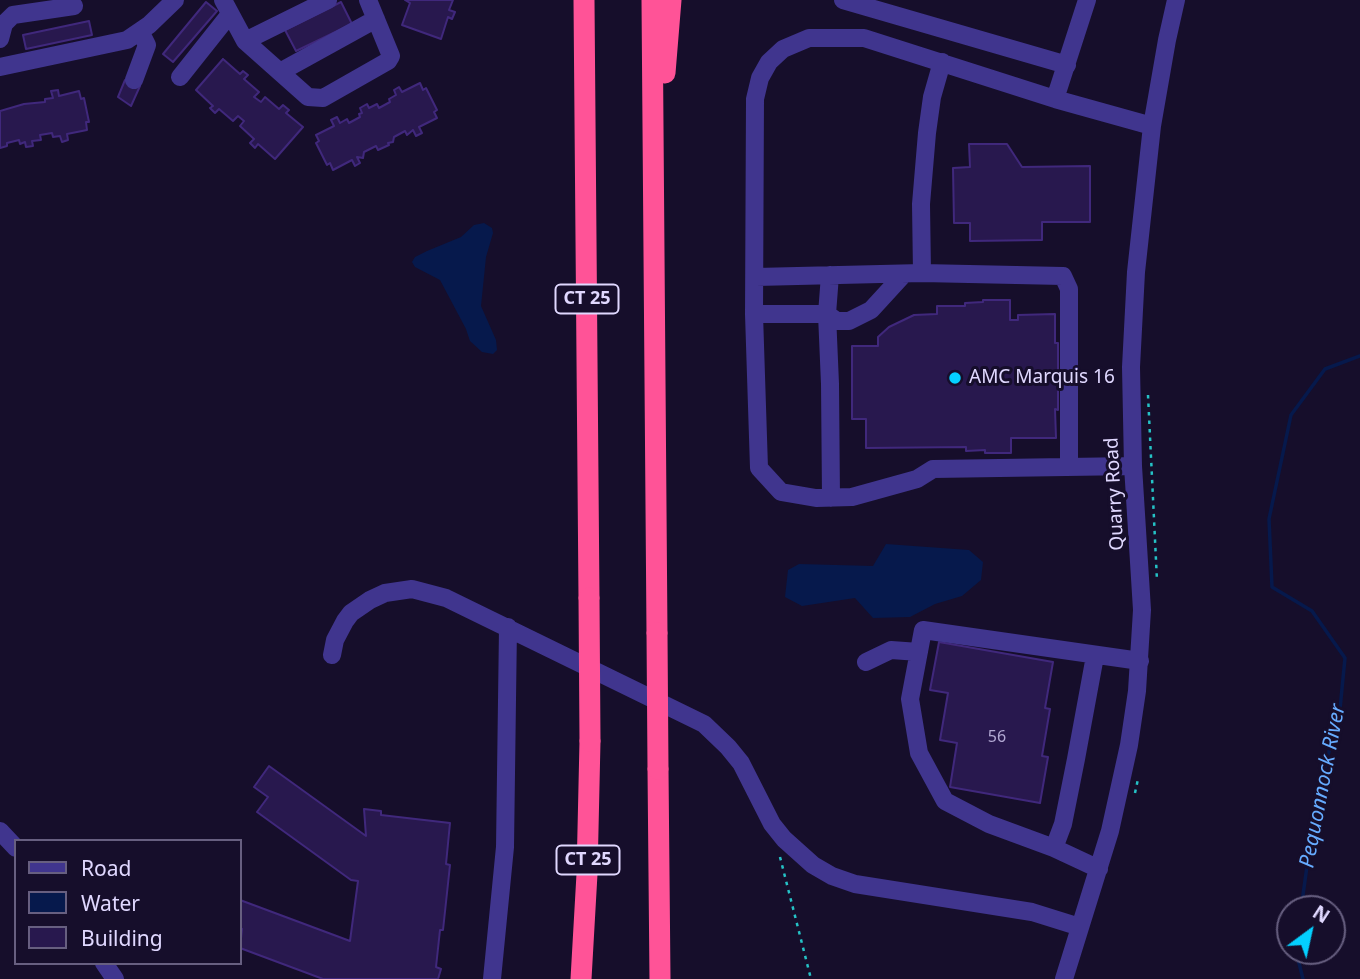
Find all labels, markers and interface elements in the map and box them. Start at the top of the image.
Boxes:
road number: CT 25 [556,284,618,314]
place label: AMC Marquis 16 [969,367,1115,389]
marker: AMC Marquis 16 [947,370,963,386]
street label: Quarry Road [1101,437,1129,551]
water label: Pequonnock River [1295,702,1351,870]
house number: 56 [988,727,1006,747]
legend [14,839,242,965]
road number: CT 25 [556,846,620,874]
text: Road [81,854,131,882]
text: Water [81,889,140,917]
north arrow [1276,895,1346,965]
text: N [1308,899,1335,929]
text: Building [81,924,163,952]

